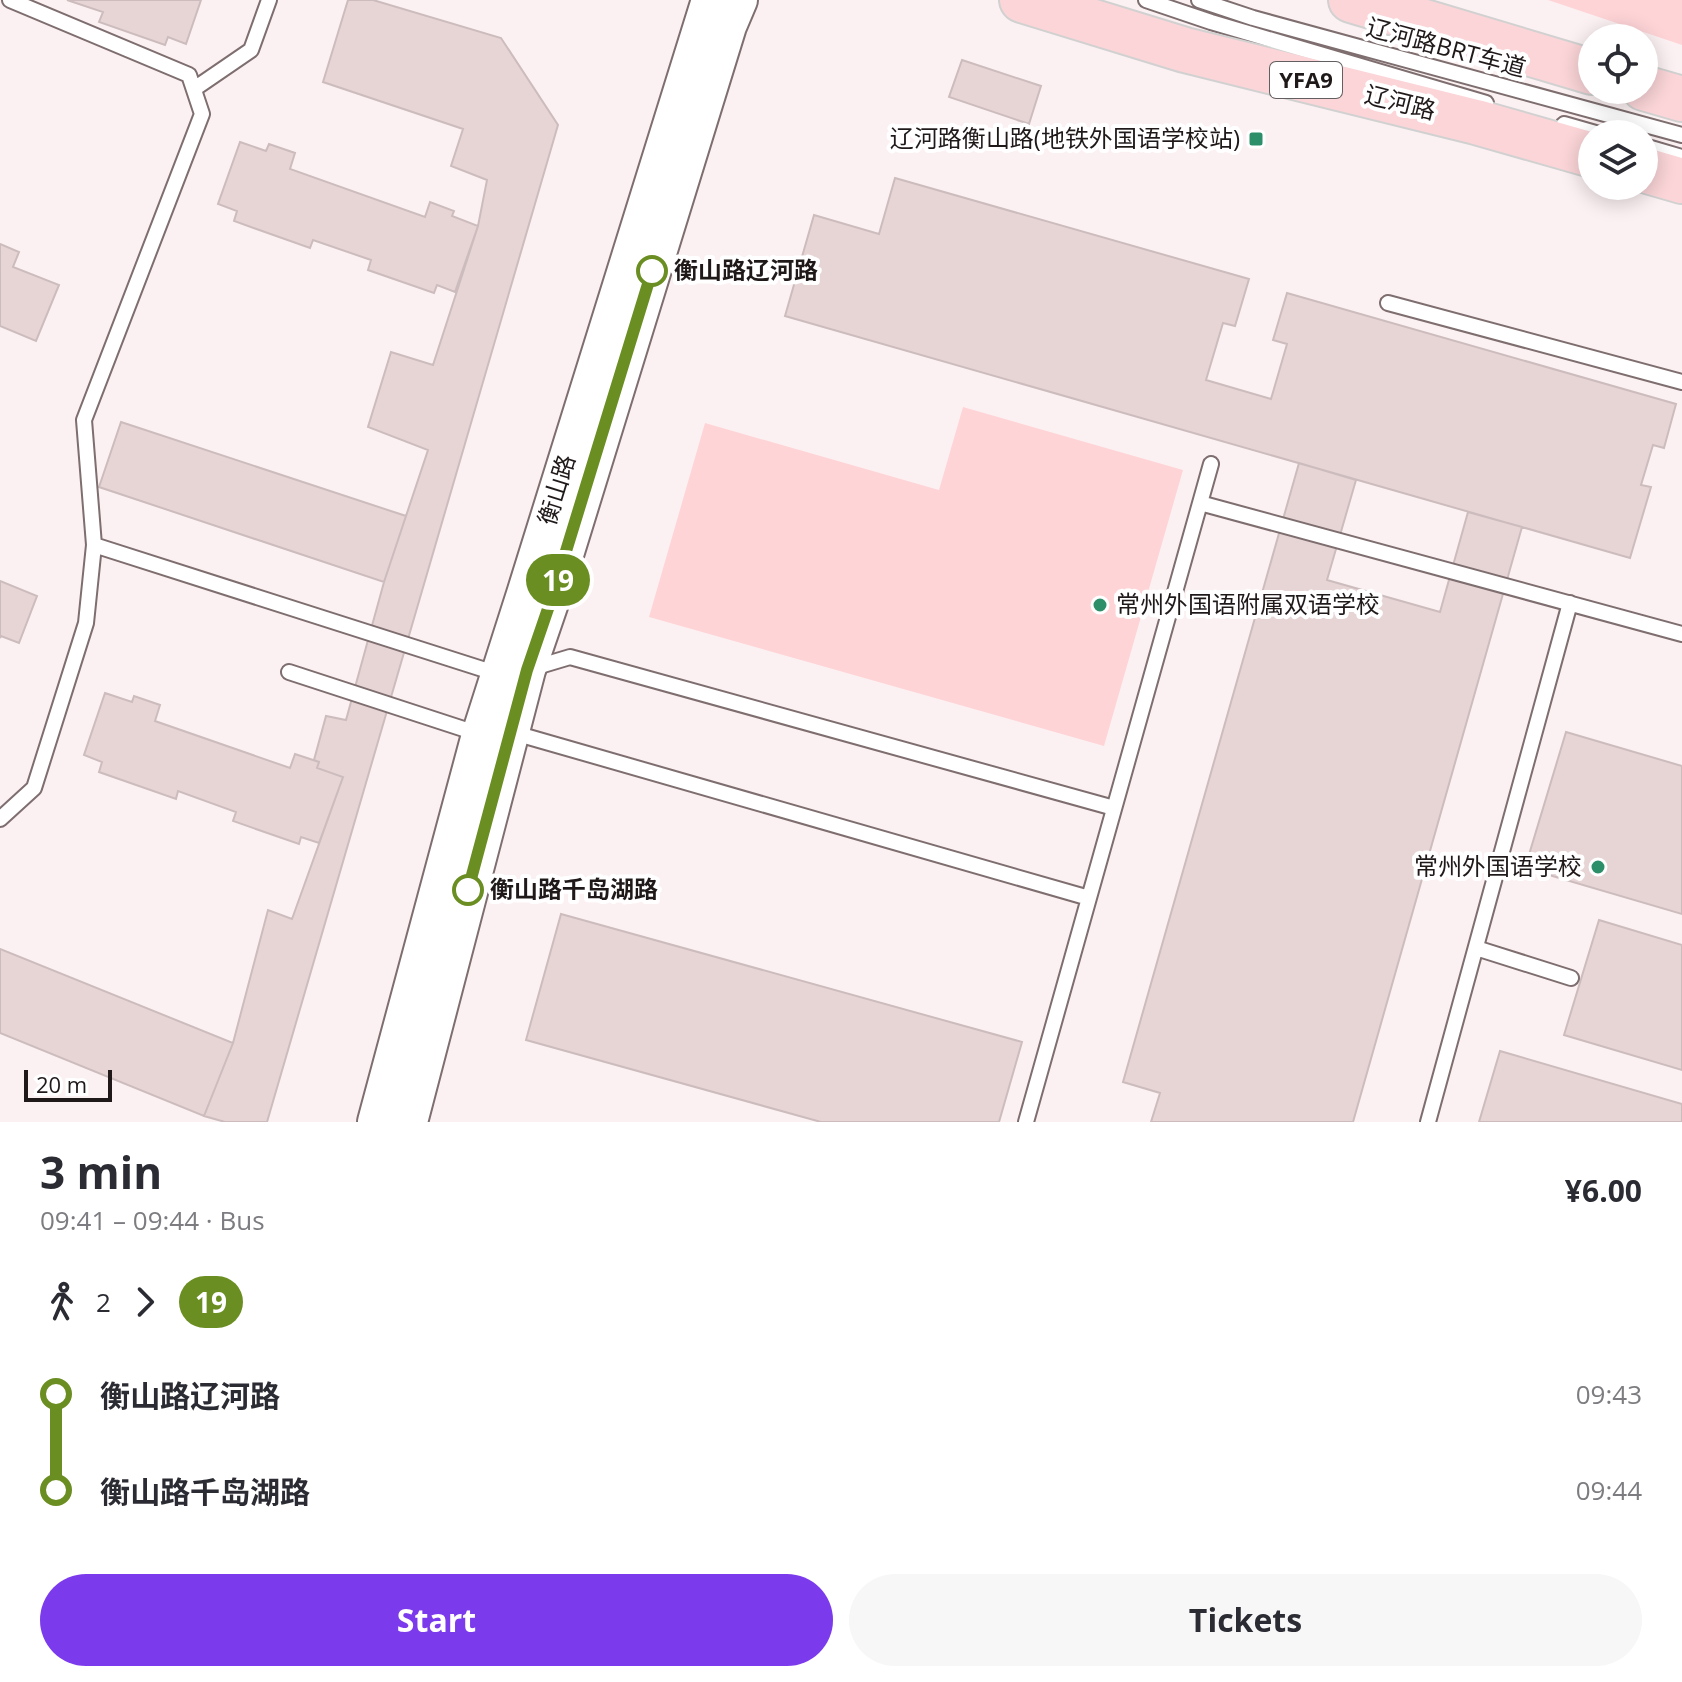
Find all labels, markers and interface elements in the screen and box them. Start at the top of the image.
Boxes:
street label: 辽河路BRT车道 [1363,9,1530,84]
map controls [1578,24,1658,200]
button: locate [1578,24,1658,104]
road number: YFA9 [1270,62,1342,98]
street label: 辽河路 [1361,77,1439,126]
button: layers [1578,120,1658,200]
place label: 辽河路衡山路(地铁外国语学校站) [890,121,1240,154]
marker: 辽河路衡山路(地铁外国语学校站) [1247,130,1265,148]
place label: 衡山路辽河路 [674,253,818,286]
marker: 衡山路辽河路 [637,256,667,286]
street label: 衡山路 [529,450,582,529]
line badge: 19 [522,554,594,606]
text: 19 [542,561,574,599]
place label: 常州外国语附属双语学校 [1116,587,1380,620]
marker: 常州外国语附属双语学校 [1091,596,1109,614]
place label: 常州外国语学校 [1414,849,1582,882]
marker: 常州外国语学校 [1589,858,1607,876]
place label: 衡山路千岛湖路 [490,872,658,905]
marker: 衡山路千岛湖路 [453,875,483,905]
scale bar [24,1066,112,1102]
text: 20 m [36,1069,87,1099]
text: 3 min [40,1142,162,1202]
text: ¥6.00 [1565,1170,1642,1211]
text: 09:41 – 09:44 · Bus [40,1202,265,1238]
icon: walk [40,1280,84,1324]
icon: forward [123,1280,167,1324]
text: 19 [195,1283,227,1321]
text: 2 [96,1284,111,1320]
text: 衡山路辽河路 [100,1375,280,1416]
text: 09:43 [1576,1376,1642,1412]
text: 衡山路千岛湖路 [100,1471,310,1512]
text: 09:44 [1576,1472,1642,1508]
button: Start [40,1574,833,1666]
button: Tickets [849,1574,1642,1666]

